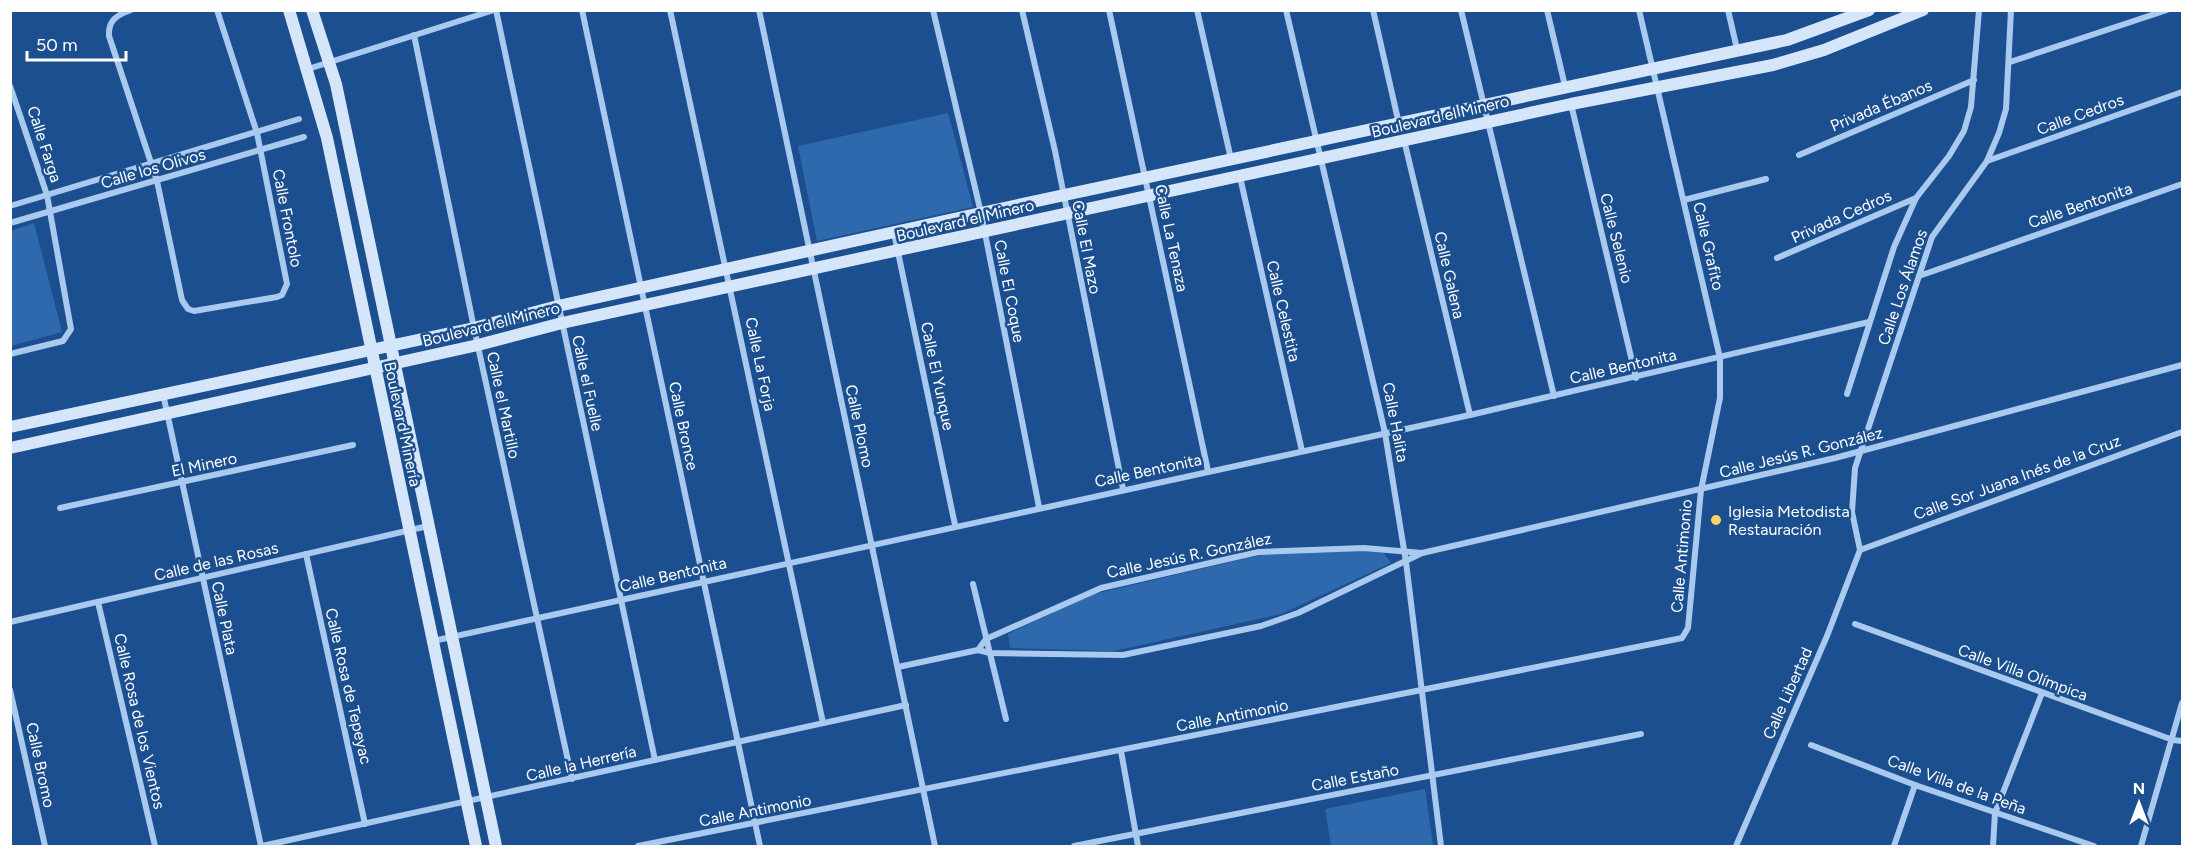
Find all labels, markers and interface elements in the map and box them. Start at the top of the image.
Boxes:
scale bar [27,24,126,62]
text: 50 m [36,34,78,56]
street label: Privada Ébanos [1827,75,1935,135]
street label: Calle Cedros [2034,90,2126,139]
street label: Boulevard el Minero [1369,91,1511,142]
street label: Calle Farga [23,104,66,185]
street label: Calle los Olivos [99,144,208,193]
street label: Calle Frontolo [269,167,306,269]
street label: Calle Bentonita [2026,179,2135,232]
street label: Calle La Tenaza [1151,183,1192,294]
street label: Privada Cedros [1788,186,1894,247]
street label: Calle Selenio [1596,191,1637,285]
street label: Boulevard el Minero [894,195,1036,246]
street label: Calle El Mazo [1068,199,1105,296]
street label: Calle Grafito [1689,200,1728,292]
street label: Calle Los Álamos [1874,227,1931,348]
street label: Calle Galena [1430,230,1469,321]
street label: Calle El Coque [990,238,1029,344]
street label: Calle Celestita [1263,259,1304,364]
street label: Boulevard el Minero [420,298,562,351]
street label: Calle La Forja [741,315,780,413]
street label: Calle El Yunque [917,320,958,432]
street label: Calle el Fuelle [568,333,607,433]
street label: Calle Bentonita [1568,345,1678,388]
street label: Calle el Martillo [483,350,524,460]
street label: Boulevard Minería [380,360,425,488]
street label: Calle Bronce [665,380,702,472]
street label: Calle Halita [1378,381,1413,464]
street label: Calle Plomo [841,383,878,469]
street label: Calle Jesús R. González [1717,423,1885,482]
street label: Calle Sor Juana Inés de la Cruz [1911,431,2123,524]
street label: El Minero [170,448,239,481]
street label: Calle Bentonita [1093,450,1203,491]
street label: Calle Antimonio [1667,499,1696,614]
place label: Iglesia Metodista Restauración [1728,502,1850,539]
marker: Iglesia Metodista Restauración [1709,513,1723,527]
street label: Calle Jesús R. González [1105,529,1273,582]
street label: Calle de las Rosas [152,538,280,585]
street label: Calle Bentonita [618,553,728,596]
street label: Calle Plata [207,580,242,657]
street label: Calle Rosa de Tepeyac [321,606,376,767]
street label: Calle Rosa de los Vientos [110,631,169,811]
street label: Calle Villa Olímpica [1955,640,2090,705]
street label: Calle Libertad [1759,644,1816,742]
street label: Calle Antimonio [1174,695,1290,736]
street label: Calle Bromo [22,721,59,810]
street label: Calle la Herrería [524,742,638,785]
street label: Calle Villa de la Peña [1885,751,2029,818]
street label: Calle Estaño [1310,760,1400,795]
north arrow [2109,773,2169,833]
text: N [2133,779,2145,798]
street label: Calle Antimonio [697,790,813,831]

